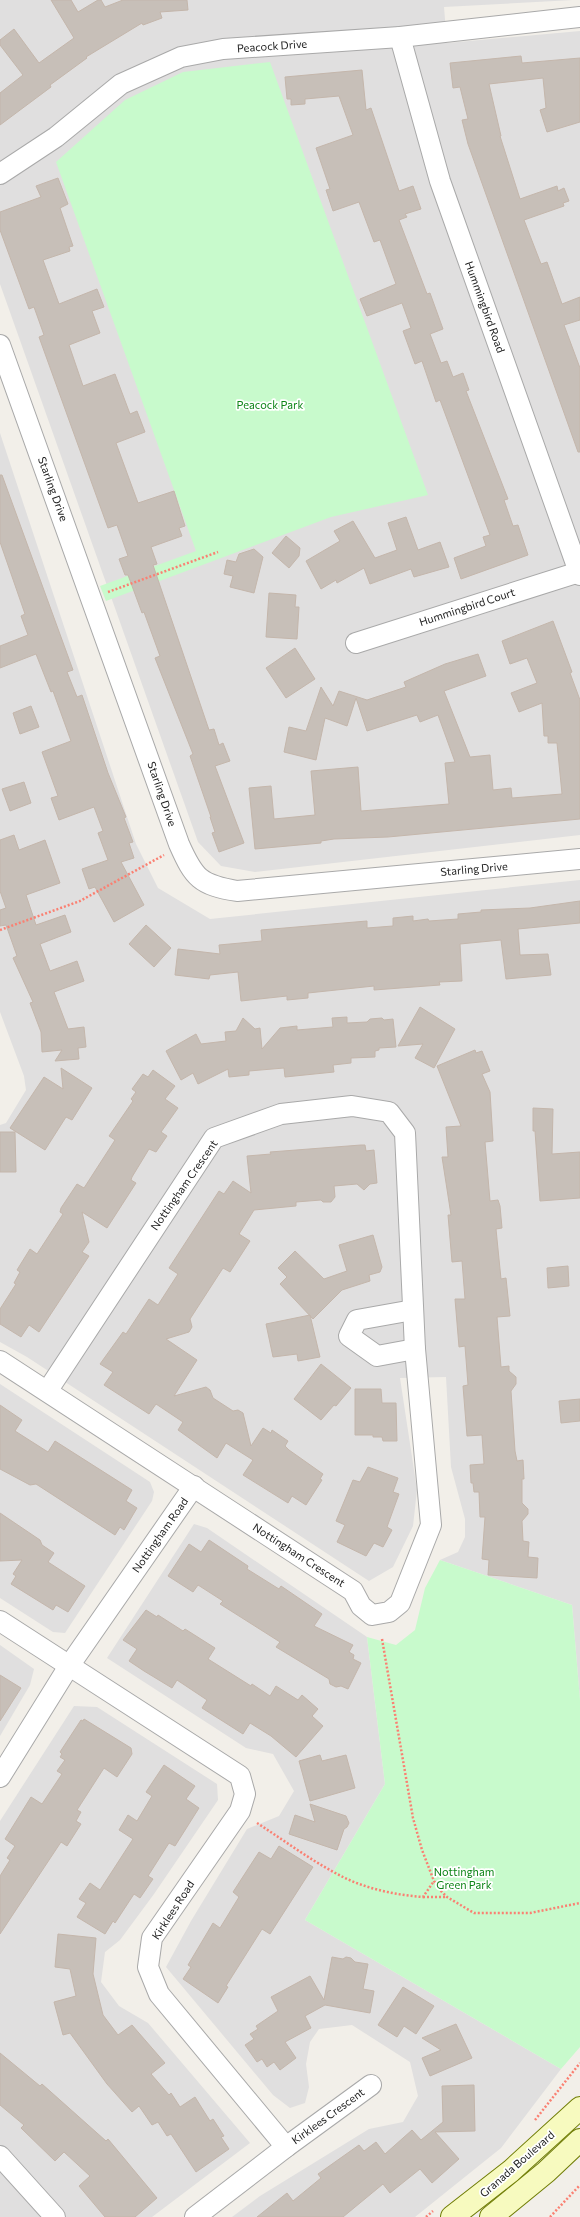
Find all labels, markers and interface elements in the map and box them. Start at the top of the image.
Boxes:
street label: Peacock Drive [236,37,308,54]
street label: Hummingbird Road [463,259,508,354]
park label: Peacock Park [237,398,303,411]
street label: Starling Drive [36,455,71,523]
street label: Hummingbird Court [417,585,517,628]
street label: Starling Drive [145,760,180,828]
street label: Starling Drive [440,859,508,878]
street label: Nottingham Crescent [148,1137,220,1232]
street label: Nottingham Road [129,1495,190,1575]
street label: Nottingham Crescent [251,1520,348,1590]
park label: Nottingham Green Park [434,1865,494,1891]
street label: Kirklees Road [149,1878,196,1942]
street label: Kirklees Crescent [289,2085,367,2146]
street label: Granada Boulevard [477,2128,557,2200]

